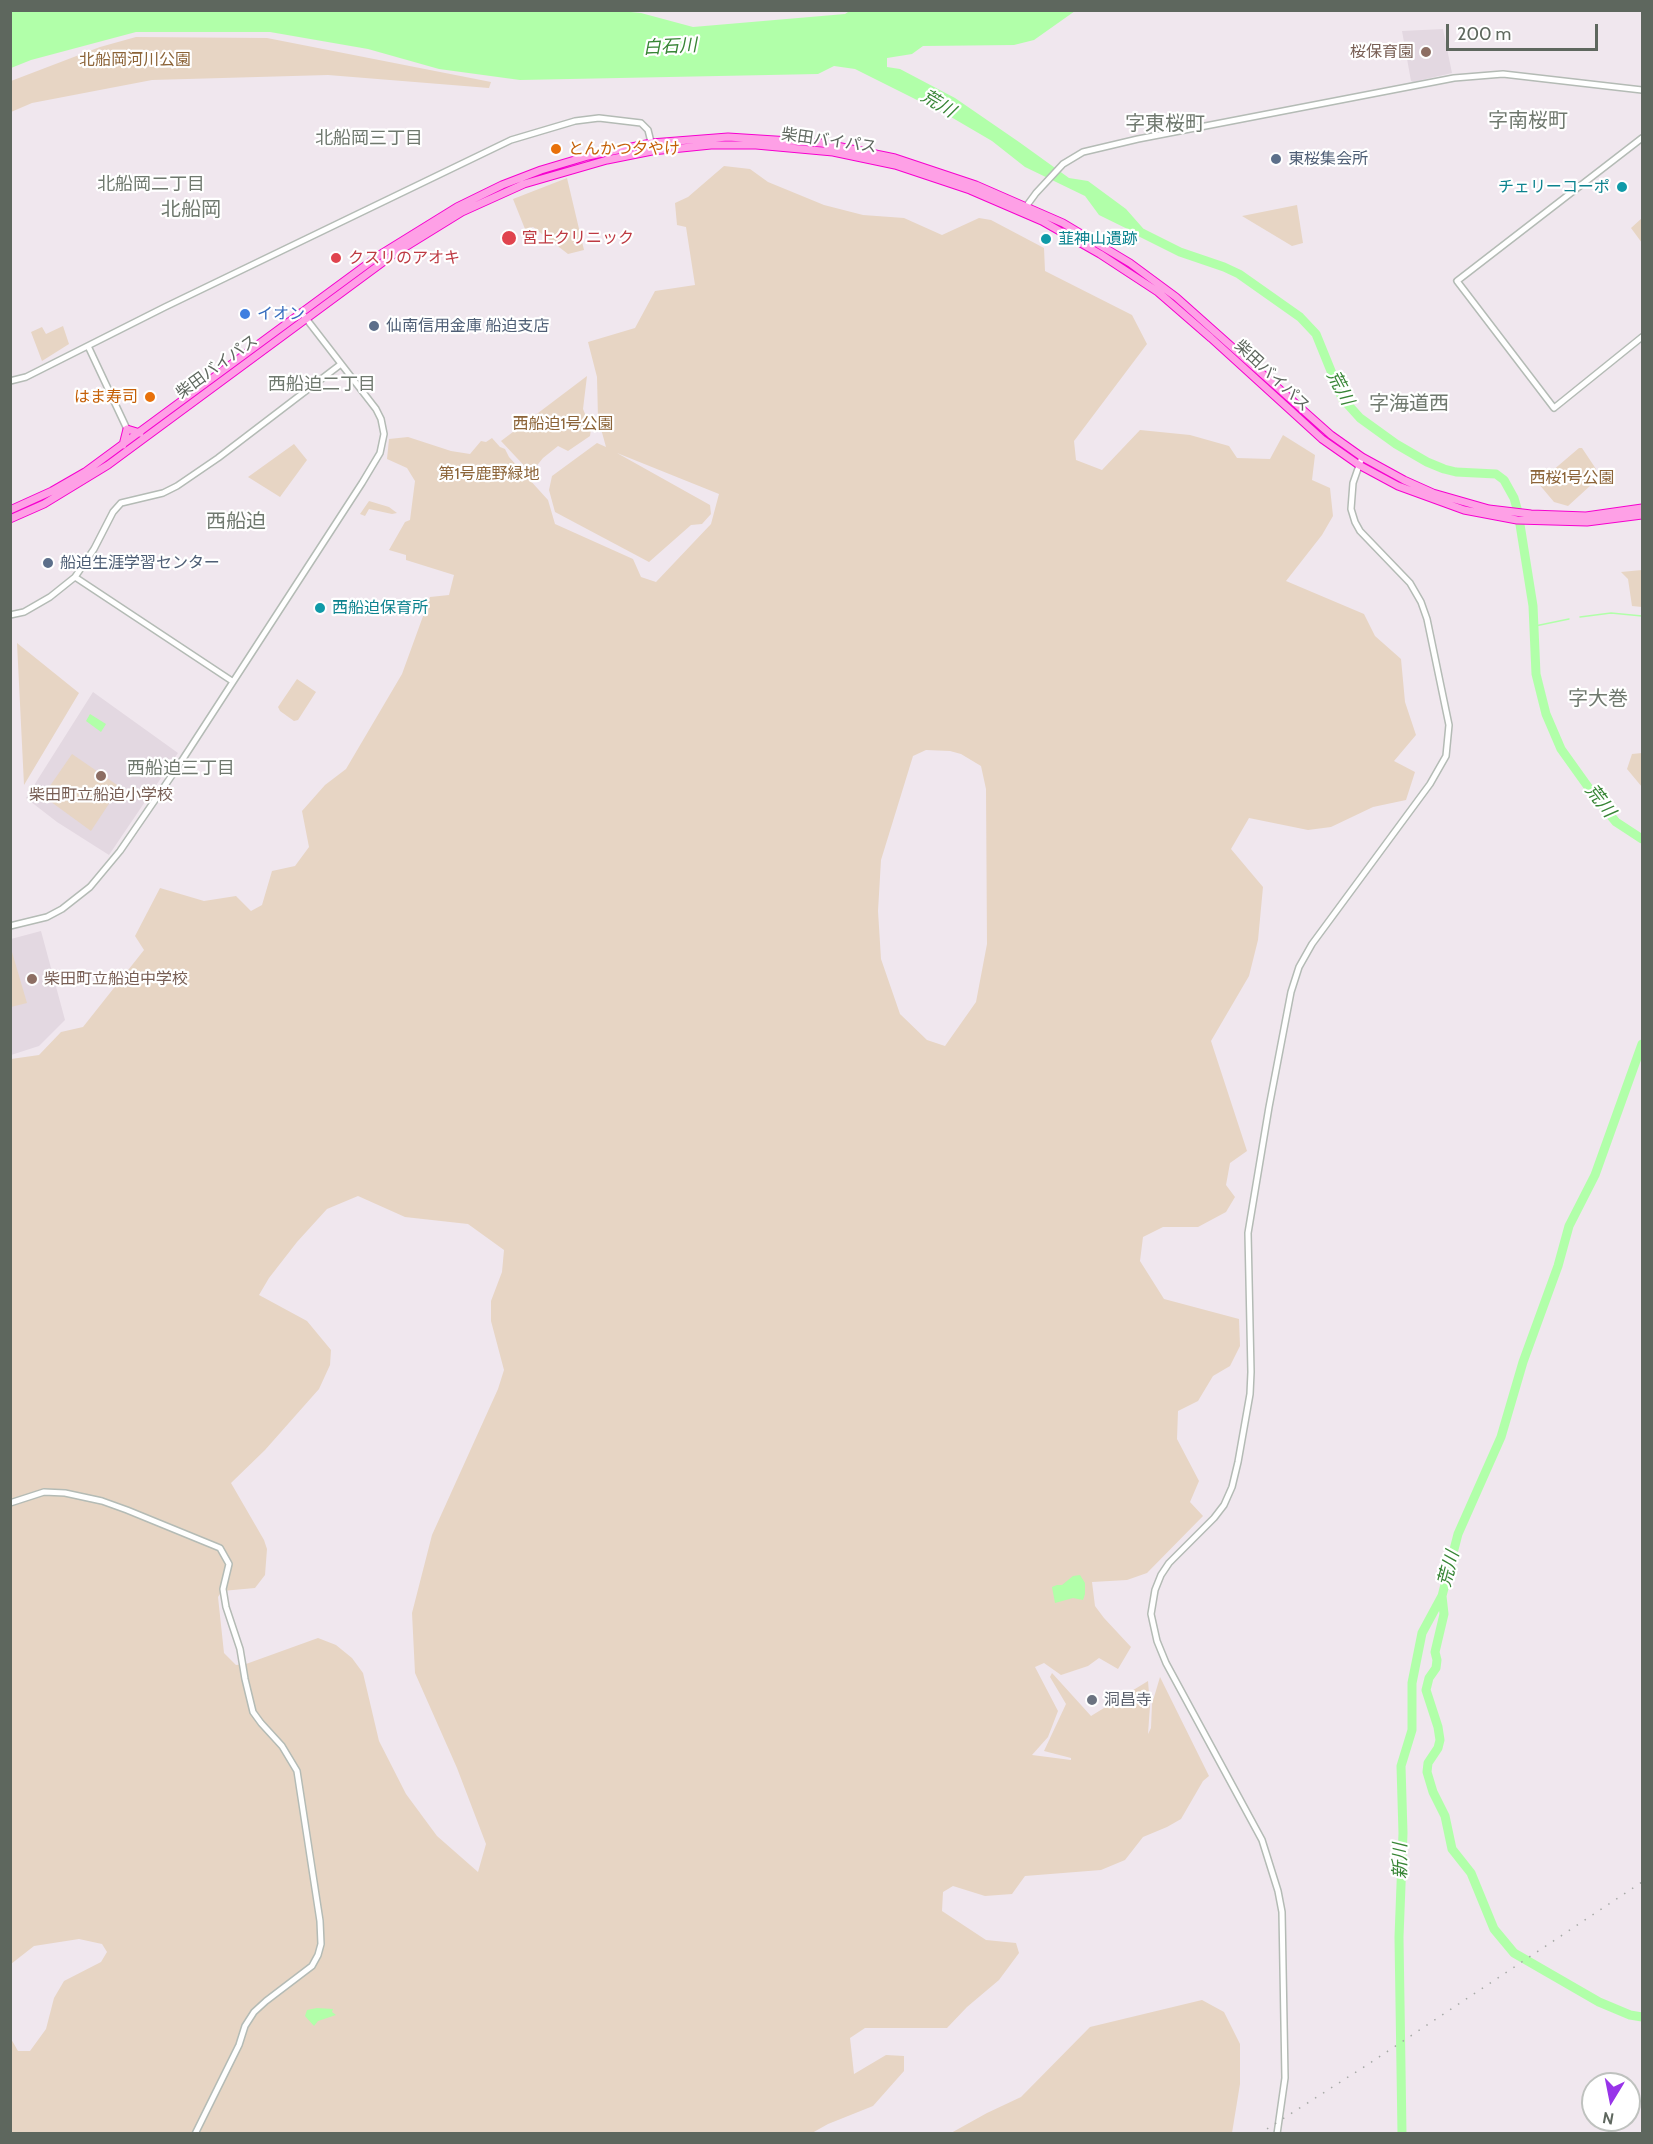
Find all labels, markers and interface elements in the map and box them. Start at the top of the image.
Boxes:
scale bar [1449,12,1600,50]
text: 200 m [1457,23,1511,45]
water label: 白石川 [642,35,698,59]
place label: 桜保育園 [1350,42,1414,62]
marker: 桜保育園 [1419,45,1433,59]
park label: 北船岡河川公園 [79,50,191,70]
water label: 荒川 [917,85,959,123]
district label: 字南桜町 [1488,109,1568,133]
district label: 字東桜町 [1125,112,1205,136]
street label: 柴田バイパス [780,125,878,157]
district label: 北船岡三丁目 [315,128,423,150]
place label: とんかつ夕やけ [568,139,680,159]
marker: とんかつ夕やけ [549,142,563,156]
place label: 東桜集会所 [1288,149,1368,169]
marker: 東桜集会所 [1269,152,1283,166]
district label: 北船岡二丁目 [97,174,205,196]
place label: チェリーコーポ [1498,177,1610,197]
marker: チェリーコーポ [1615,180,1629,194]
district label: 北船岡 [161,198,221,222]
place label: 宮上クリニック [522,228,634,248]
marker: 宮上クリニック [500,229,518,247]
place label: 韮神山遺跡 [1058,229,1138,249]
marker: 韮神山遺跡 [1039,232,1053,246]
place label: クスリのアオキ [348,248,460,268]
marker: クスリのアオキ [329,251,343,265]
place label: イオン [257,304,305,324]
marker: イオン [238,307,252,321]
place label: 仙南信用金庫 船迫支店 [386,316,550,336]
marker: 仙南信用金庫 船迫支店 [367,319,381,333]
street label: 柴田バイパス [173,331,261,403]
street label: 柴田バイパス [1230,336,1314,416]
water label: 荒川 [1322,367,1358,409]
district label: 西船迫二丁目 [268,374,376,396]
place label: はま寿司 [74,387,138,407]
marker: はま寿司 [143,390,157,404]
district label: 字海道西 [1369,392,1449,416]
park label: 西船迫1号公園 [512,414,614,434]
park label: 第1号鹿野緑地 [438,464,540,484]
park label: 西桜1号公園 [1529,468,1615,488]
district label: 西船迫 [206,510,266,534]
place label: 船迫生涯学習センター [60,553,220,573]
marker: 船迫生涯学習センター [41,556,55,570]
place label: 西船迫保育所 [332,598,428,618]
marker: 西船迫保育所 [313,601,327,615]
district label: 字大巻 [1568,687,1628,711]
district label: 西船迫三丁目 [127,758,235,780]
marker: 柴田町立船迫小学校 [94,769,108,783]
water label: 荒川 [1580,780,1620,822]
place label: 柴田町立船迫小学校 [29,785,173,805]
place label: 柴田町立船迫中学校 [44,969,188,989]
marker: 柴田町立船迫中学校 [25,972,39,986]
water label: 荒川 [1434,1549,1464,1589]
place label: 洞昌寺 [1104,1690,1152,1710]
marker: 洞昌寺 [1085,1693,1099,1707]
water label: 新川 [1390,1843,1412,1879]
north arrow [1581,2072,1641,2132]
text: N [1601,2108,1615,2129]

